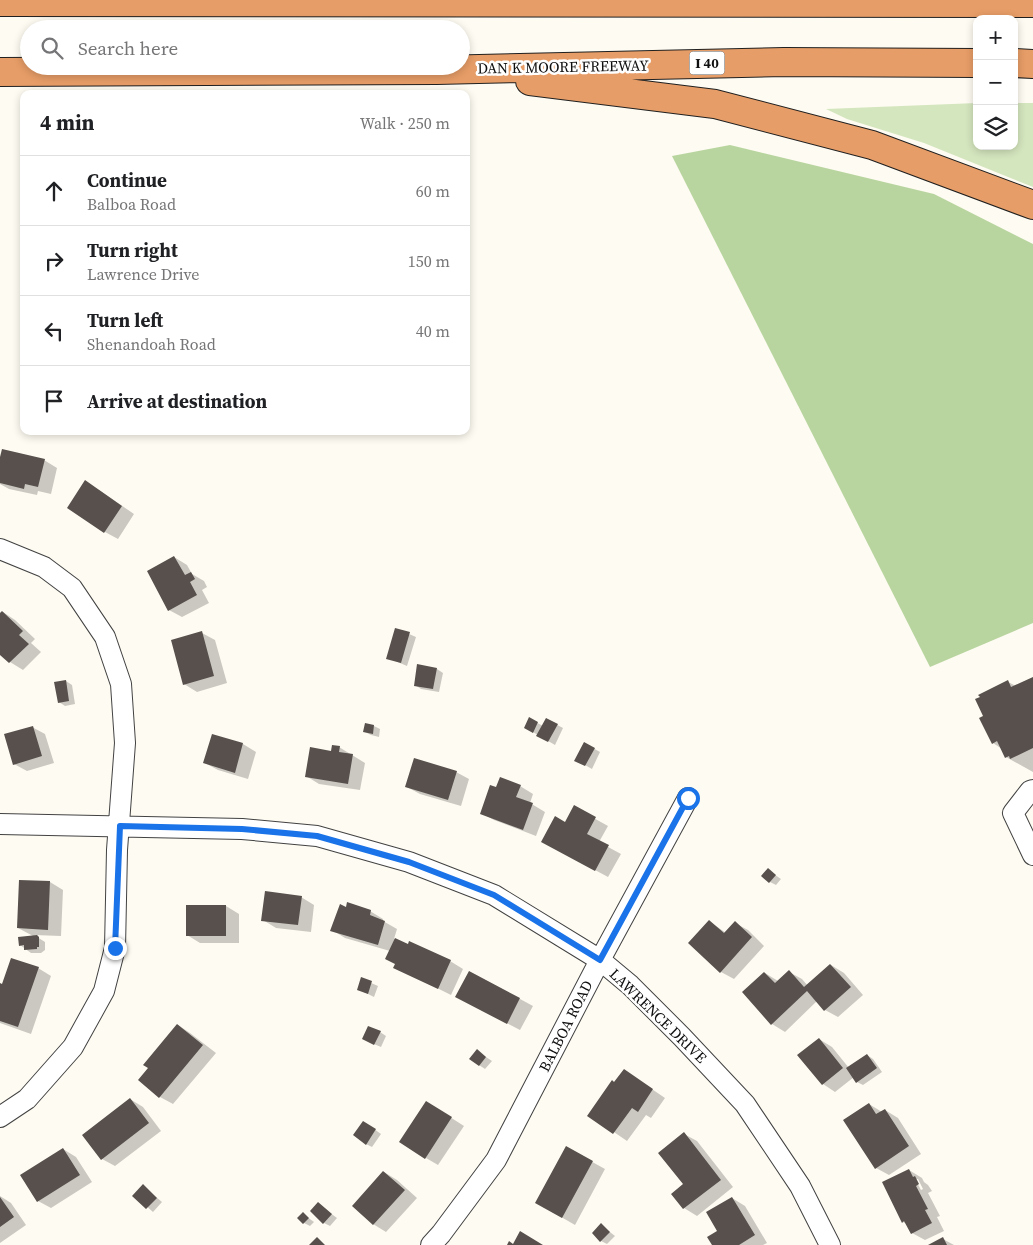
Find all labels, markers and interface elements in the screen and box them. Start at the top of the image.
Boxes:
map controls [973,15,1018,150]
button: + [973,15,1018,60]
search box [20,20,470,75]
icon: search [38,34,66,62]
text: Search here [78,35,178,61]
road number: I 40 [690,52,724,74]
street label: DAN K MOORE FREEWAY [477,54,649,78]
button: − [973,60,1018,105]
button: layers [973,105,1018,150]
text: 4 min [40,108,95,137]
text: Walk · 250 m [360,112,450,134]
text: Continue [87,167,167,193]
icon: ahead [40,177,68,205]
text: 60 m [416,180,450,202]
text: Balboa Road [87,193,176,215]
text: Turn right [87,237,178,263]
icon: right [40,247,68,275]
text: 150 m [408,250,450,272]
text: Lawrence Drive [87,263,199,285]
text: Turn left [87,307,163,333]
icon: left [40,317,68,345]
text: 40 m [416,320,450,342]
text: Shenandoah Road [87,333,216,355]
icon: arrive [40,387,68,415]
text: Arrive at destination [87,388,267,414]
route start [677,787,700,810]
route end [104,937,127,960]
street label: LAWRENCE DRIVE [605,964,712,1068]
street label: BALBOA ROAD [533,976,598,1075]

